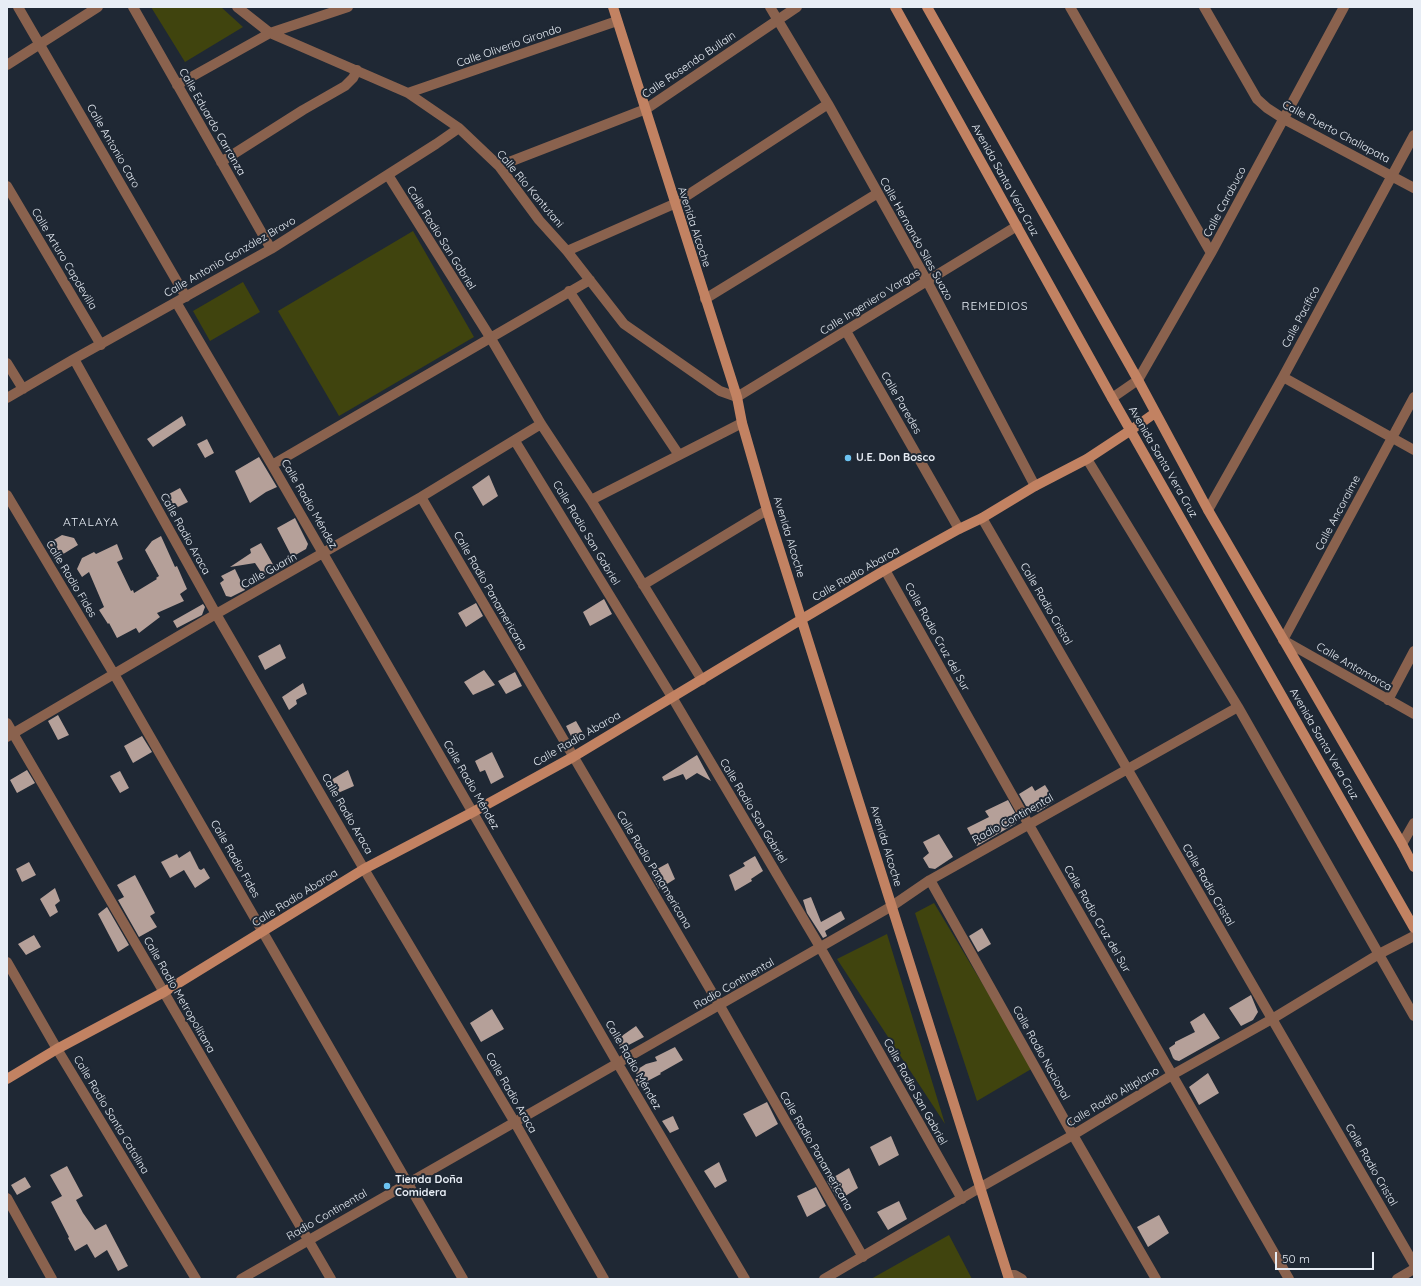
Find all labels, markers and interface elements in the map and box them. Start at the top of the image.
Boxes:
street label: Calle Oliverio Girondo [455,22,563,70]
street label: Calle Rosendo Bullain [640,29,738,101]
street label: Calle Eduardo Carranza [176,66,248,178]
street label: Calle Puerto Challapata [1280,98,1392,166]
street label: Calle Antonio Caro [84,102,142,190]
street label: Avenida Santa Vera Cruz [969,122,1041,238]
street label: Calle Río Kantutani [494,148,566,230]
street label: Calle Carabuco [1201,165,1249,239]
street label: Calle Hernando Siles Suazo [877,175,955,303]
street label: Calle Radio San Gabriel [404,184,478,292]
street label: Avenida Alcoche [675,185,713,269]
street label: Calle Arturo Capdevilla [28,206,100,312]
street label: Calle Antonio González Bravo [162,214,298,300]
street label: Calle Ingeniero Vargas [818,266,922,338]
street label: Calle Pacífico [1279,284,1323,350]
district label: REMEDIOS [961,299,1029,313]
street label: Calle Paredes [878,370,924,436]
street label: Avenida Santa Vera Cruz [1126,404,1200,520]
place label: U.E. Don Bosco [856,451,935,465]
marker: U.E. Don Bosco [843,453,853,463]
street label: Calle Radio Méndez [278,457,340,551]
street label: Calle Ancoraime [1313,473,1363,553]
street label: Calle Radio San Gabriel [550,478,622,588]
street label: Calle Radio Araca [157,491,213,577]
street label: Avenida Alcoche [770,495,808,579]
district label: ATALAYA [63,515,119,529]
street label: Calle Radio Panamericana [450,529,530,653]
street label: Calle Radio Fides [43,538,99,620]
street label: Calle Radio Abaroa [810,544,902,604]
street label: Calle Guarín [239,550,299,592]
street label: Calle Radio Cristal [1017,561,1075,647]
street label: Calle Radio Cruz del Sur [902,581,972,693]
street label: Calle Antamarca [1314,640,1394,694]
street label: Avenida Santa Vera Cruz [1287,686,1361,802]
street label: Calle Radio Abaroa [531,709,623,769]
street label: Calle Radio Méndez [440,738,502,832]
street label: Calle Radio San Gabriel [717,756,789,866]
street label: Calle Radio Araca [319,771,375,857]
street label: Radio Continental [970,791,1056,847]
street label: Avenida Alcoche [867,804,905,888]
street label: Calle Radio Panamericana [614,809,694,931]
street label: Calle Radio Fides [207,818,263,900]
street label: Calle Radio Cristal [1179,842,1237,928]
street label: Calle Radio Cruz del Sur [1061,863,1133,975]
street label: Calle Radio Abaroa [250,866,340,930]
street label: Calle Radio Metropolitana [140,935,218,1055]
street label: Radio Continental [691,956,777,1012]
street label: Calle Radio Nacional [1010,1004,1072,1102]
street label: Calle Radio Méndez [602,1018,664,1112]
street label: Calle Radio San Gabriel [880,1037,950,1147]
street label: Calle Radio Araca [483,1050,539,1136]
street label: Calle Radio Santa Catalina [70,1054,152,1176]
street label: Calle Radio Altiplano [1064,1064,1162,1130]
street label: Calle Radio Panamericana [776,1089,856,1213]
street label: Calle Radio Cristal [1342,1122,1400,1208]
place label: Tienda Doña Comidera [395,1173,463,1199]
marker: Tienda Doña Comidera [382,1181,392,1191]
street label: Radio Continental [284,1187,370,1243]
scale bar [1277,1244,1376,1270]
text: 50 m [1282,1251,1310,1266]

